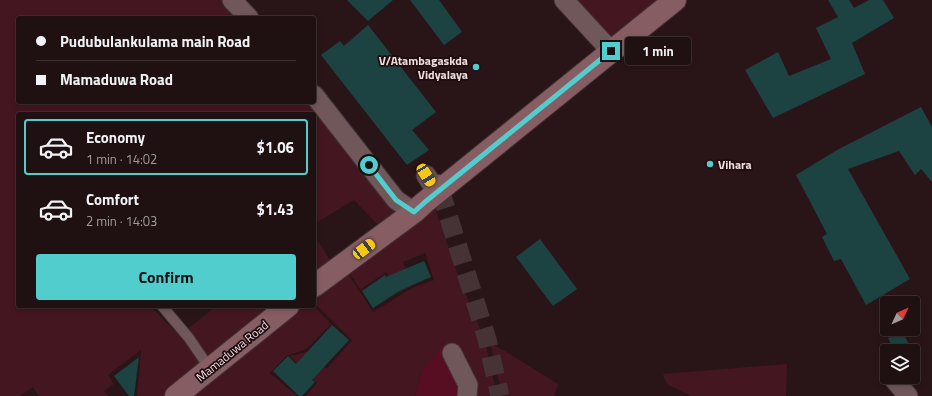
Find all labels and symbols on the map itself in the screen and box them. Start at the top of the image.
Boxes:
callout: 1 min [625,37,691,65]
route end [602,42,620,60]
place label: V/Atambagaskda Vidyalaya [379,51,468,84]
marker: V/Atambagaskda Vidyalaya [471,62,481,72]
place label: Vihara [718,155,752,174]
route start [360,156,378,174]
marker: Vihara [705,159,715,169]
car [415,162,437,188]
car [351,237,377,261]
north arrow [880,296,920,336]
street label: Mamaduwa Road [192,316,272,386]

